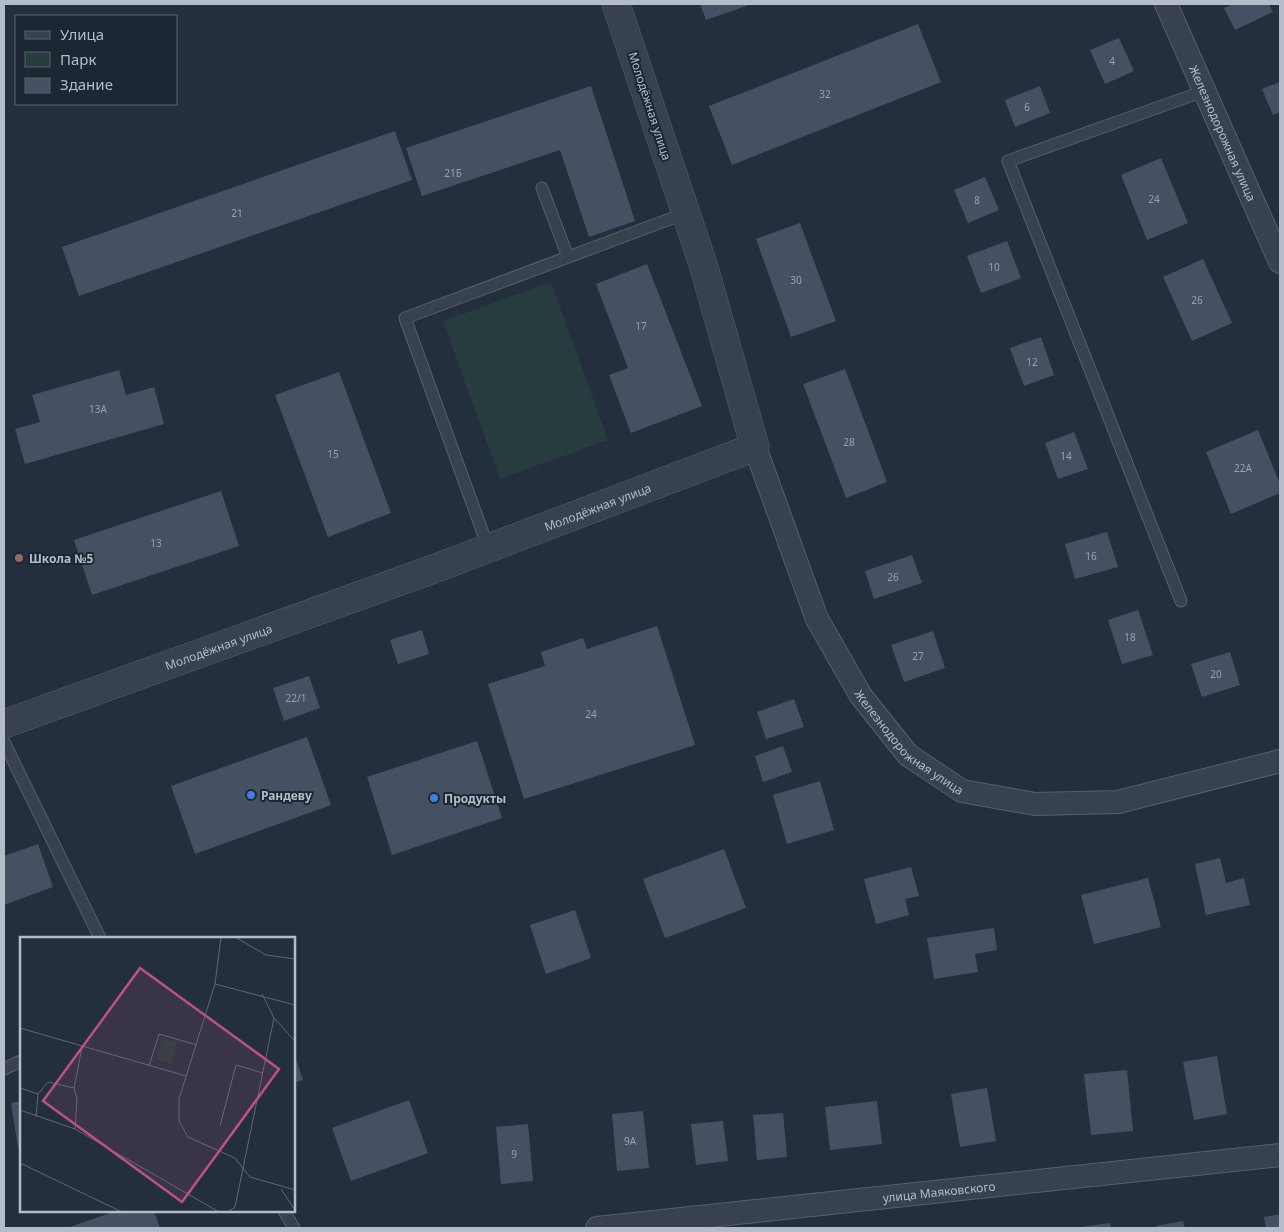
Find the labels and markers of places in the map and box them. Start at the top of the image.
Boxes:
place label: Школа №5 [29,550,93,567]
marker: Школа №5 [13,552,25,564]
place label: Рандеву [261,787,312,804]
marker: Рандеву [245,789,257,801]
place label: Продукты [444,790,506,807]
marker: Продукты [428,792,440,804]

